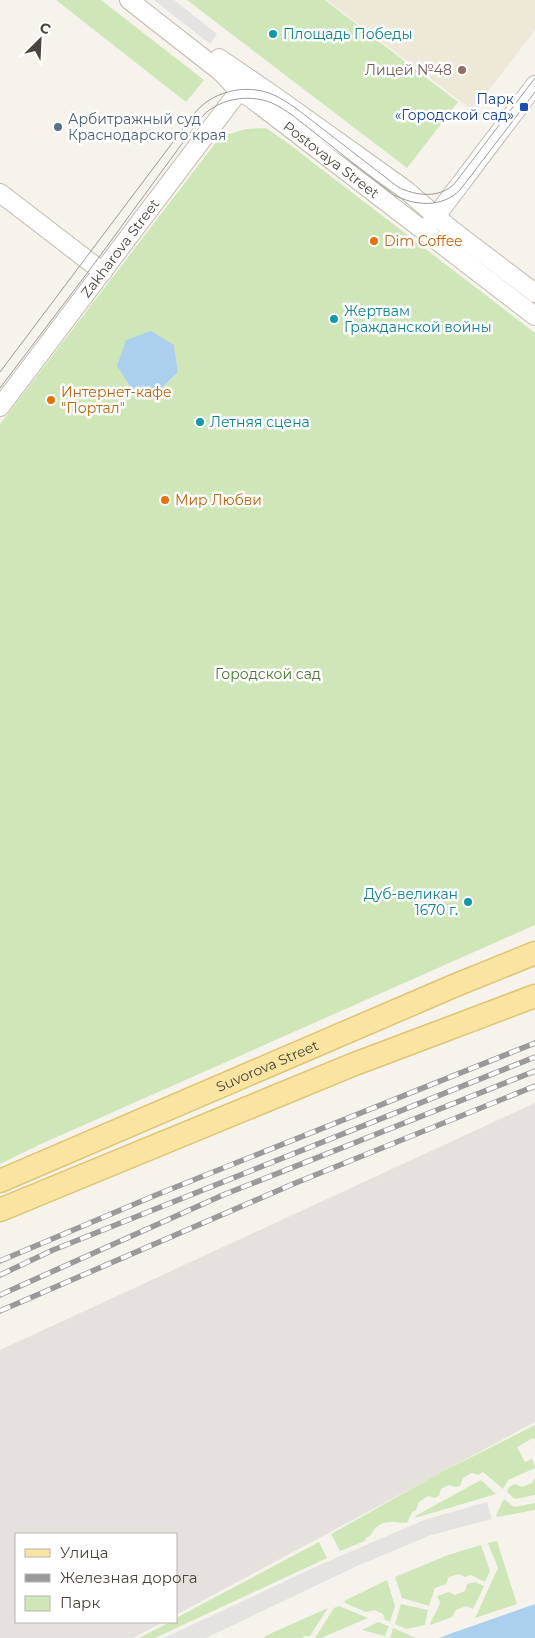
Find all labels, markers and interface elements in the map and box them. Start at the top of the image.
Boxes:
north arrow [15,15,65,65]
text: С [37,18,54,38]
place label: Площадь Победы [283,25,412,43]
marker: Площадь Победы [267,28,279,40]
place label: Лицей №48 [365,61,452,79]
marker: Лицей №48 [456,64,468,76]
place label: Парк «Городской сад» [395,90,514,124]
marker: Парк «Городской сад» [518,101,530,113]
place label: Арбитражный суд Краснодарского края [68,110,226,144]
street label: Postovaya Street [279,117,383,202]
marker: Арбитражный суд Краснодарского края [52,121,64,133]
street label: Zakharova Street [77,195,163,301]
place label: Dim Coffee [384,232,463,250]
marker: Dim Coffee [368,235,380,247]
place label: Жертвам Гражданской войны [344,302,492,336]
marker: Жертвам Гражданской войны [328,313,340,325]
place label: Интернет-кафе "Портал" [61,383,172,417]
marker: Интернет-кафе "Портал" [45,394,57,406]
place label: Летняя сцена [210,413,310,431]
marker: Летняя сцена [194,416,206,428]
place label: Мир Любви [175,491,262,509]
marker: Мир Любви [159,494,171,506]
park label: Городской сад [215,665,321,683]
place label: Дуб-великан 1670 г. [364,885,458,919]
marker: Дуб-великан 1670 г. [462,896,474,908]
street label: Suvorova Street [213,1036,322,1096]
legend [15,1533,178,1623]
text: Улица [60,1543,108,1562]
text: Железная дорога [60,1568,197,1587]
text: Парк [60,1593,100,1612]

